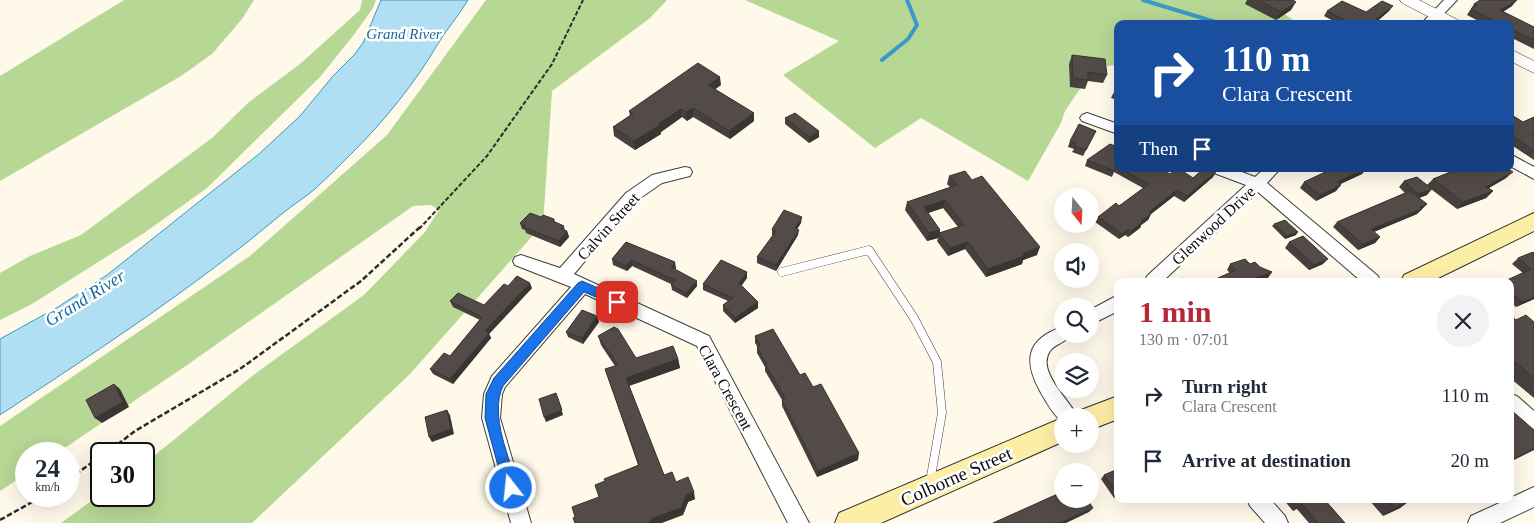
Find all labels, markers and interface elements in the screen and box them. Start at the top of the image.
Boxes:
water label: Grand River [366,26,442,42]
icon: right [1139,40,1204,105]
text: 110 m [1222,40,1310,79]
text: Clara Crescent [1222,81,1352,106]
icon: arrive [1188,135,1216,163]
text: Then [1139,138,1178,159]
street label: Glenwood Drive [1168,183,1258,268]
north arrow [1054,188,1099,232]
map controls [1054,188,1099,508]
street label: Calvin Street [574,189,643,263]
button: sound [1054,243,1099,288]
water label: Grand River [41,265,130,330]
pin [596,281,638,323]
icon: arrive [603,288,631,316]
text: 1 min [1139,295,1212,328]
button: close [1437,295,1489,347]
button: search [1054,298,1099,343]
text: 130 m · 07:01 [1139,331,1229,348]
street label: Clara Crescent [695,342,756,433]
button: layers [1054,353,1099,398]
text: Turn right [1182,376,1267,397]
icon: right [1139,382,1167,410]
text: 110 m [1442,385,1489,406]
text: Clara Crescent [1182,398,1277,415]
button: + [1054,408,1099,453]
speed limit sign: 30 [90,442,155,507]
street label: Colborne Street [897,442,1016,510]
icon: arrive [1139,447,1167,475]
text: Arrive at destination [1182,450,1351,471]
text: 20 m [1450,450,1489,471]
text: 24 [35,455,60,482]
position arrow [484,461,536,513]
button: − [1054,463,1099,508]
text: km/h [35,480,60,494]

